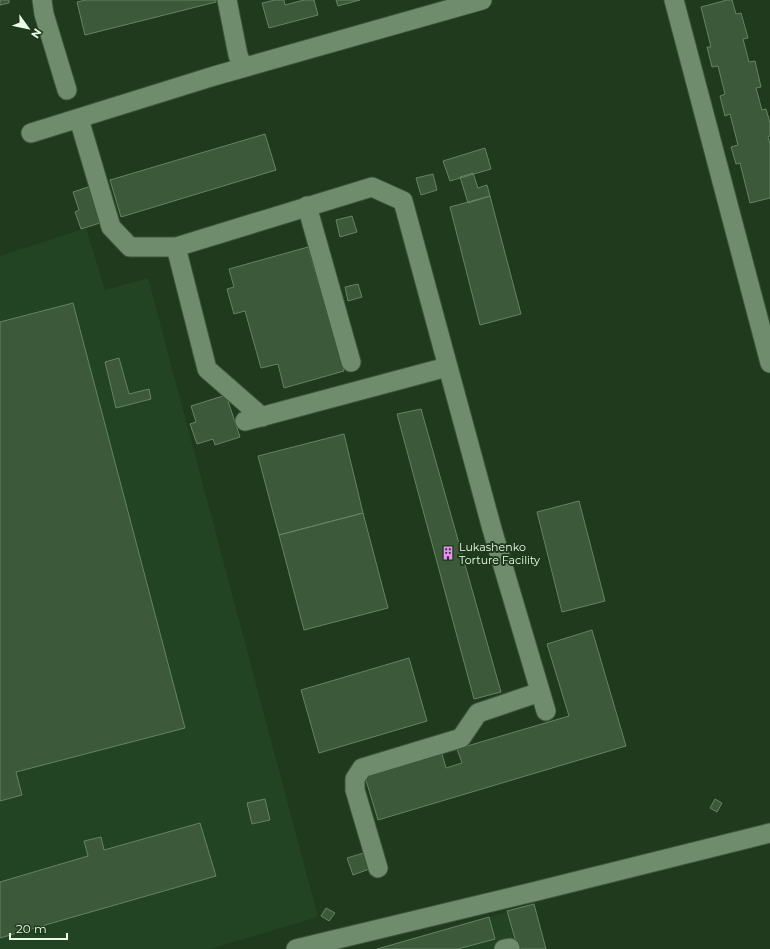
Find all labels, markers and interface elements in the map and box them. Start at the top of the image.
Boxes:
north arrow [8,8,48,48]
text: N [28,26,45,41]
place label: Lukashenko Torture Facility [459,540,540,567]
building icon: Lukashenko Torture Facility [440,545,456,561]
scale bar [10,915,67,941]
text: 20 m [16,921,47,936]

